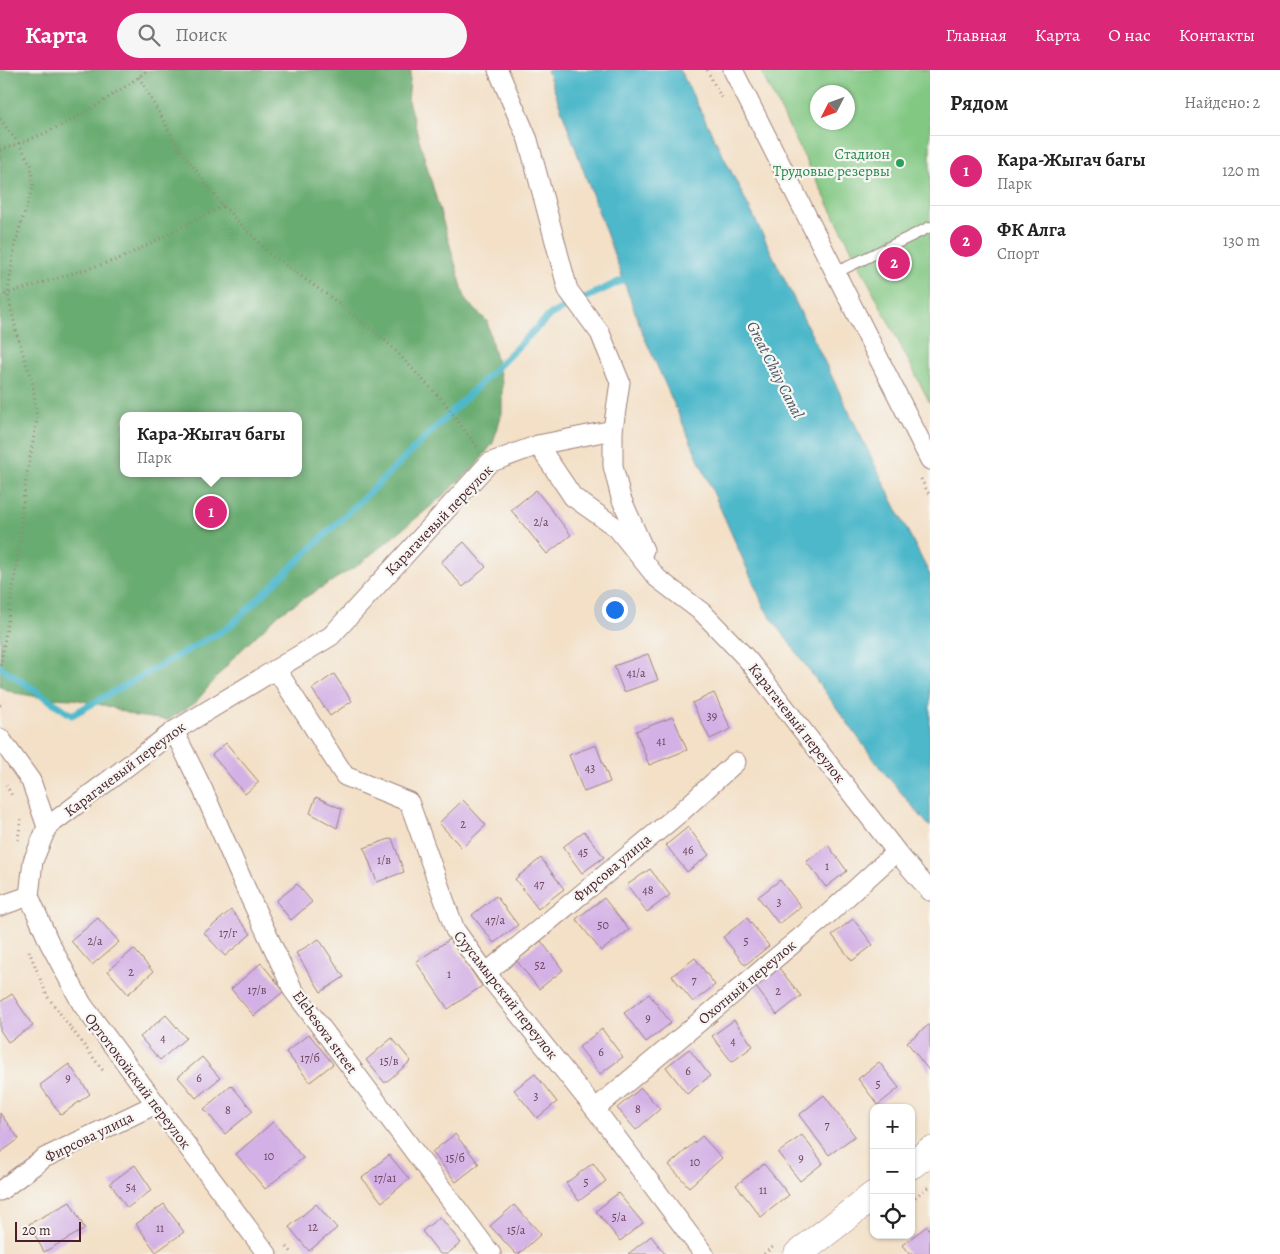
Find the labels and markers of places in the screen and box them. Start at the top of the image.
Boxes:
place label: Стадион Трудовые резервы [773,144,890,181]
marker: Стадион Трудовые резервы [894,157,906,169]
pin: 2 [878,244,910,282]
pin: 1 [195,493,227,531]

